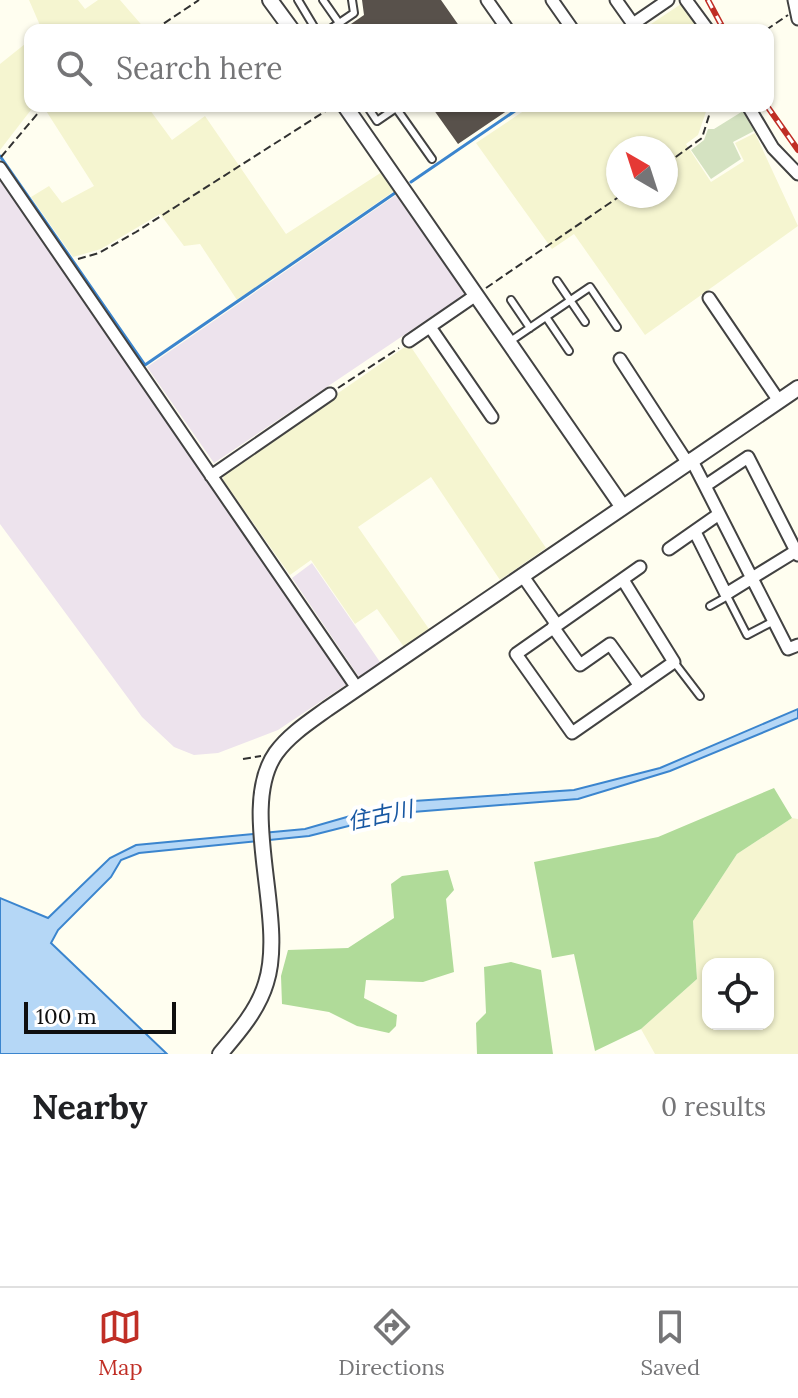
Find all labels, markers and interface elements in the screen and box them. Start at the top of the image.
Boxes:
search box [24,24,774,112]
icon: search [52,46,96,90]
text: Search here [116,49,283,87]
north arrow [606,136,678,208]
water label: 住古川 [345,794,417,836]
map controls [702,958,774,1030]
button: locate [702,958,774,1030]
scale bar [24,998,176,1034]
text: 100 m [36,1002,97,1030]
text: Nearby [32,1085,148,1128]
text: 0 results [661,1090,766,1123]
tab: Map [98,1305,143,1381]
tab: Directions [338,1305,445,1381]
tab: Saved [641,1305,700,1381]

